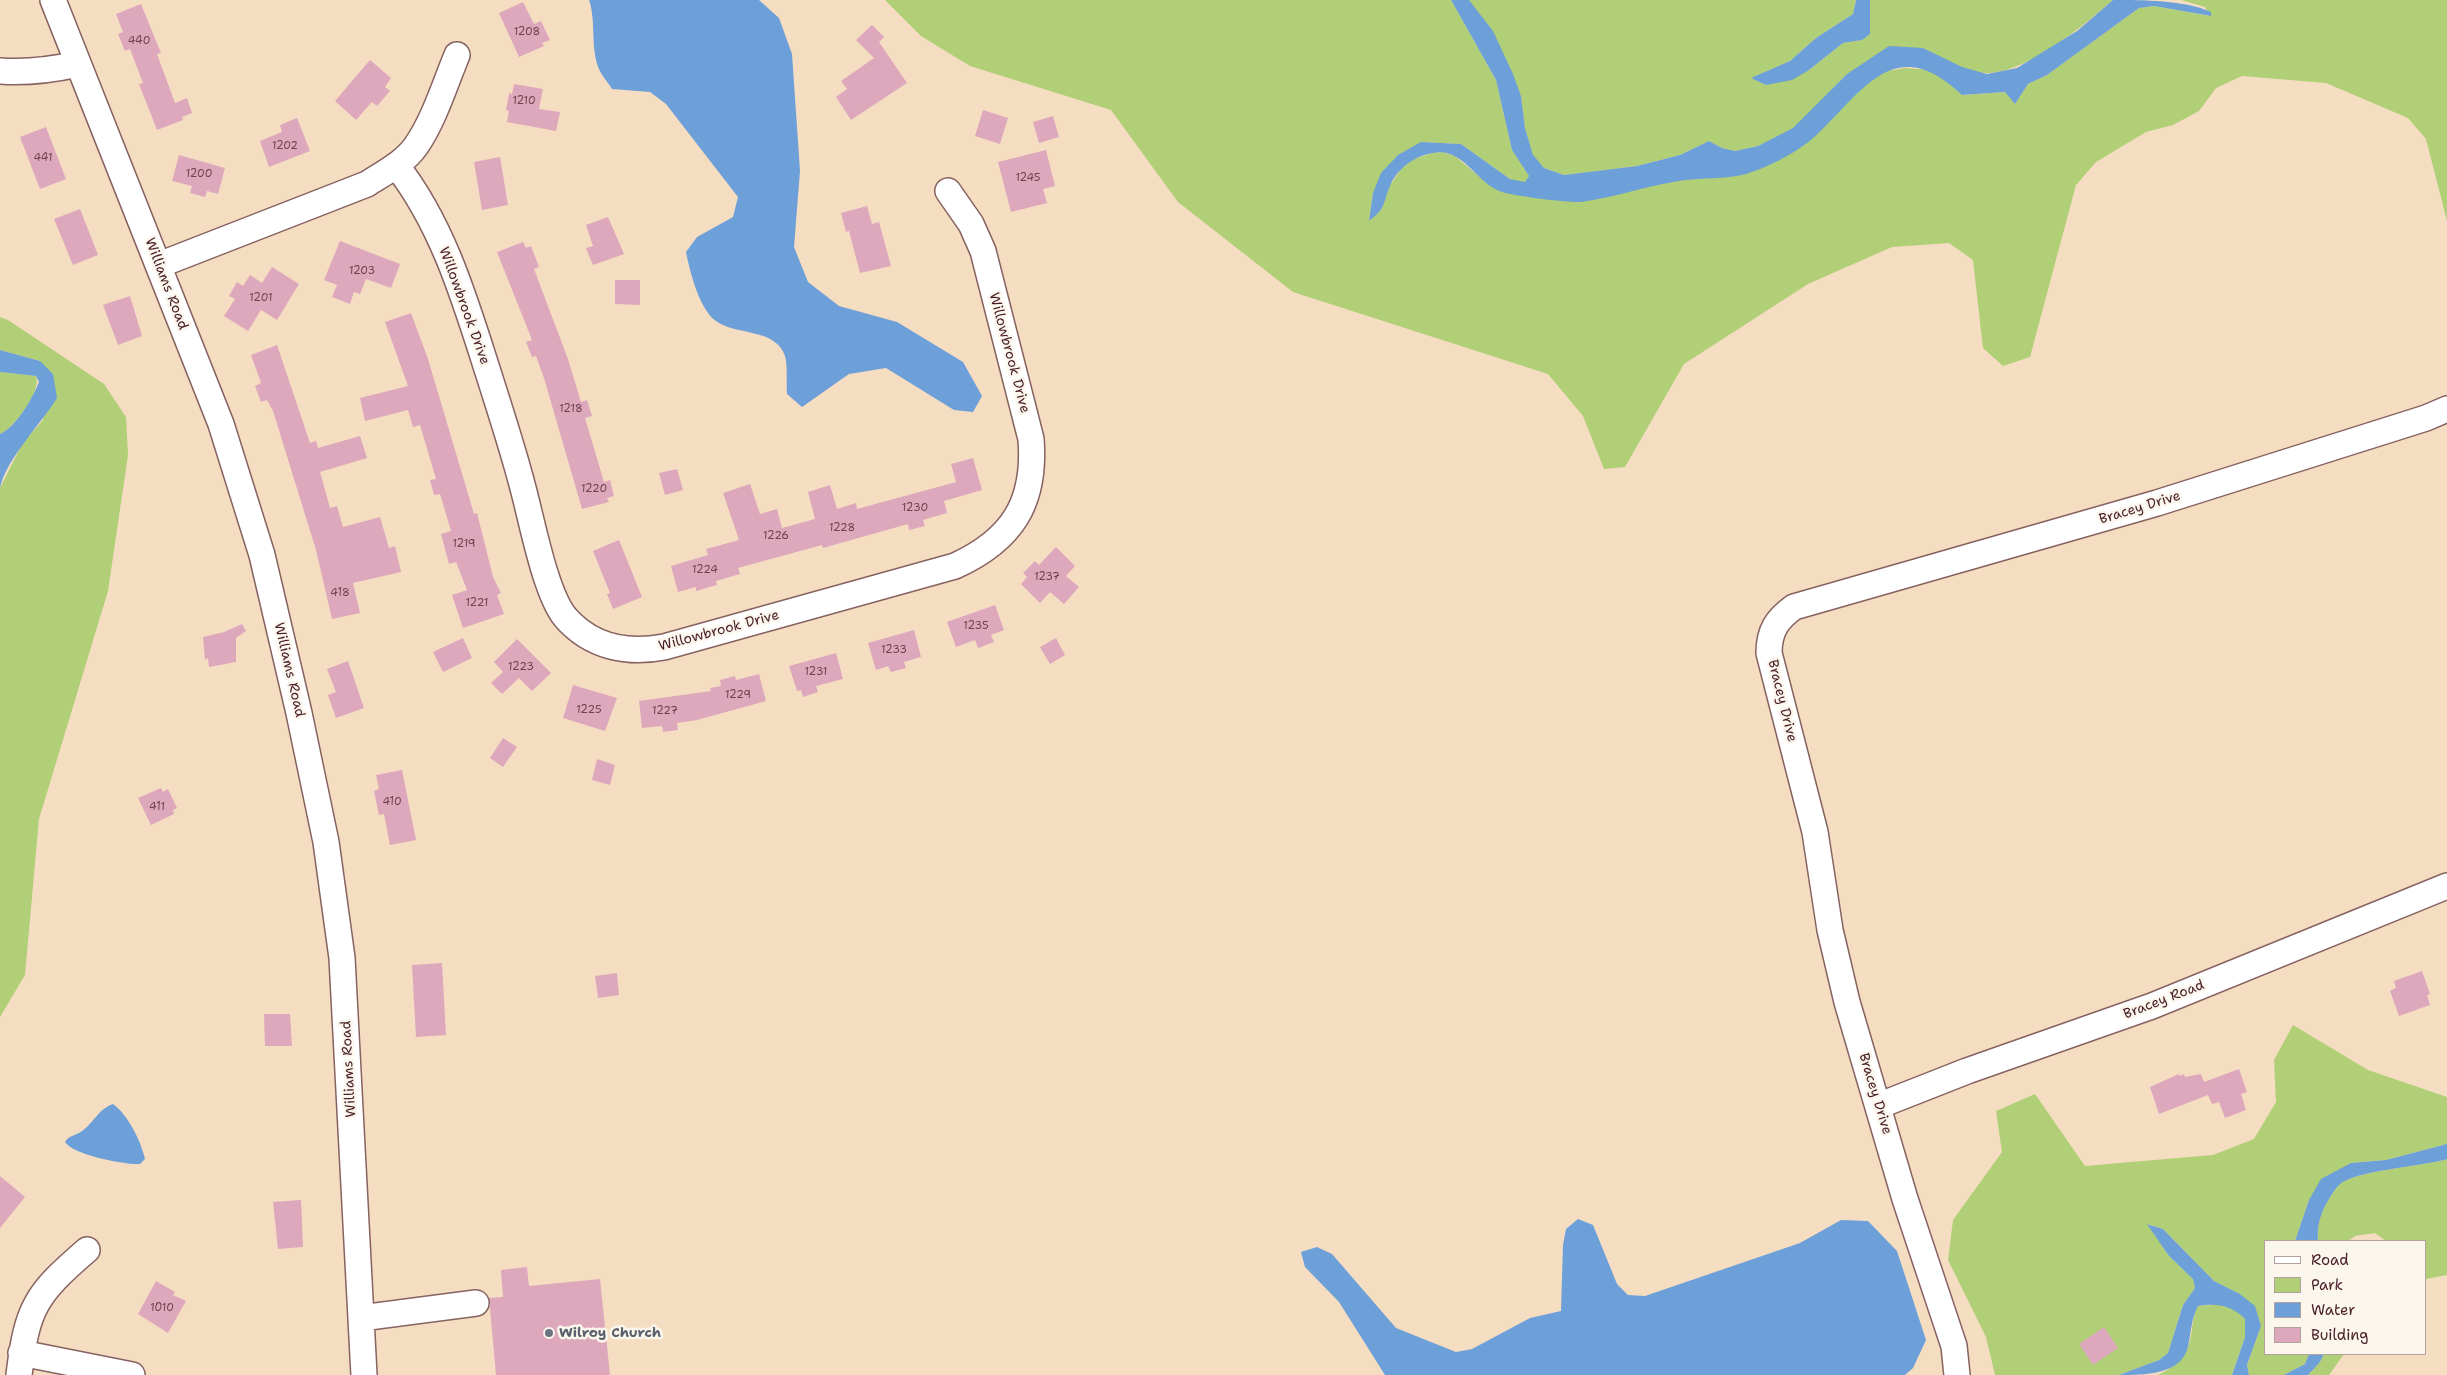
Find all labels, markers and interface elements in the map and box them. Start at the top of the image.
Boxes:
house number: 1208 [514,25,540,39]
house number: 440 [128,34,150,48]
house number: 1210 [512,94,536,108]
house number: 1202 [272,139,298,153]
house number: 441 [33,151,53,165]
house number: 1200 [186,167,212,181]
house number: 1245 [1015,171,1041,185]
street label: Williams Road [141,236,191,332]
street label: Willowbrook Drive [435,245,493,367]
house number: 1203 [349,264,375,278]
house number: 1201 [249,291,273,305]
street label: Willowbrook Drive [985,291,1033,415]
house number: 1218 [559,402,583,416]
house number: 1220 [581,482,607,496]
street label: Bracey Drive [2097,488,2183,528]
house number: 1230 [902,501,928,515]
house number: 1228 [829,521,855,535]
house number: 1226 [763,529,789,543]
house number: 1219 [452,537,476,551]
house number: 1224 [692,563,718,577]
house number: 1237 [1034,570,1060,584]
house number: 418 [330,586,350,600]
house number: 1221 [466,596,488,610]
street label: Willowbrook Drive [657,607,781,655]
house number: 1235 [963,619,989,633]
street label: Williams Road [270,621,308,719]
house number: 1233 [881,643,907,657]
street label: Bracey Drive [1764,658,1800,744]
house number: 1223 [508,660,534,674]
house number: 1231 [805,665,827,679]
house number: 1229 [725,688,751,702]
house number: 1225 [576,703,602,717]
house number: 1227 [652,704,678,718]
house number: 410 [382,795,402,809]
house number: 411 [149,800,165,814]
street label: Bracey Road [2121,977,2207,1023]
street label: Williams Road [338,1020,360,1118]
street label: Bracey Drive [1855,1051,1895,1137]
legend [2264,1240,2427,1355]
text: Road [2311,1250,2349,1270]
text: Park [2311,1275,2343,1295]
text: Water [2311,1300,2355,1320]
house number: 1010 [150,1301,174,1315]
place label: Wilroy Church [559,1325,661,1341]
text: Building [2311,1325,2368,1345]
marker: Wilroy Church [543,1327,555,1339]

